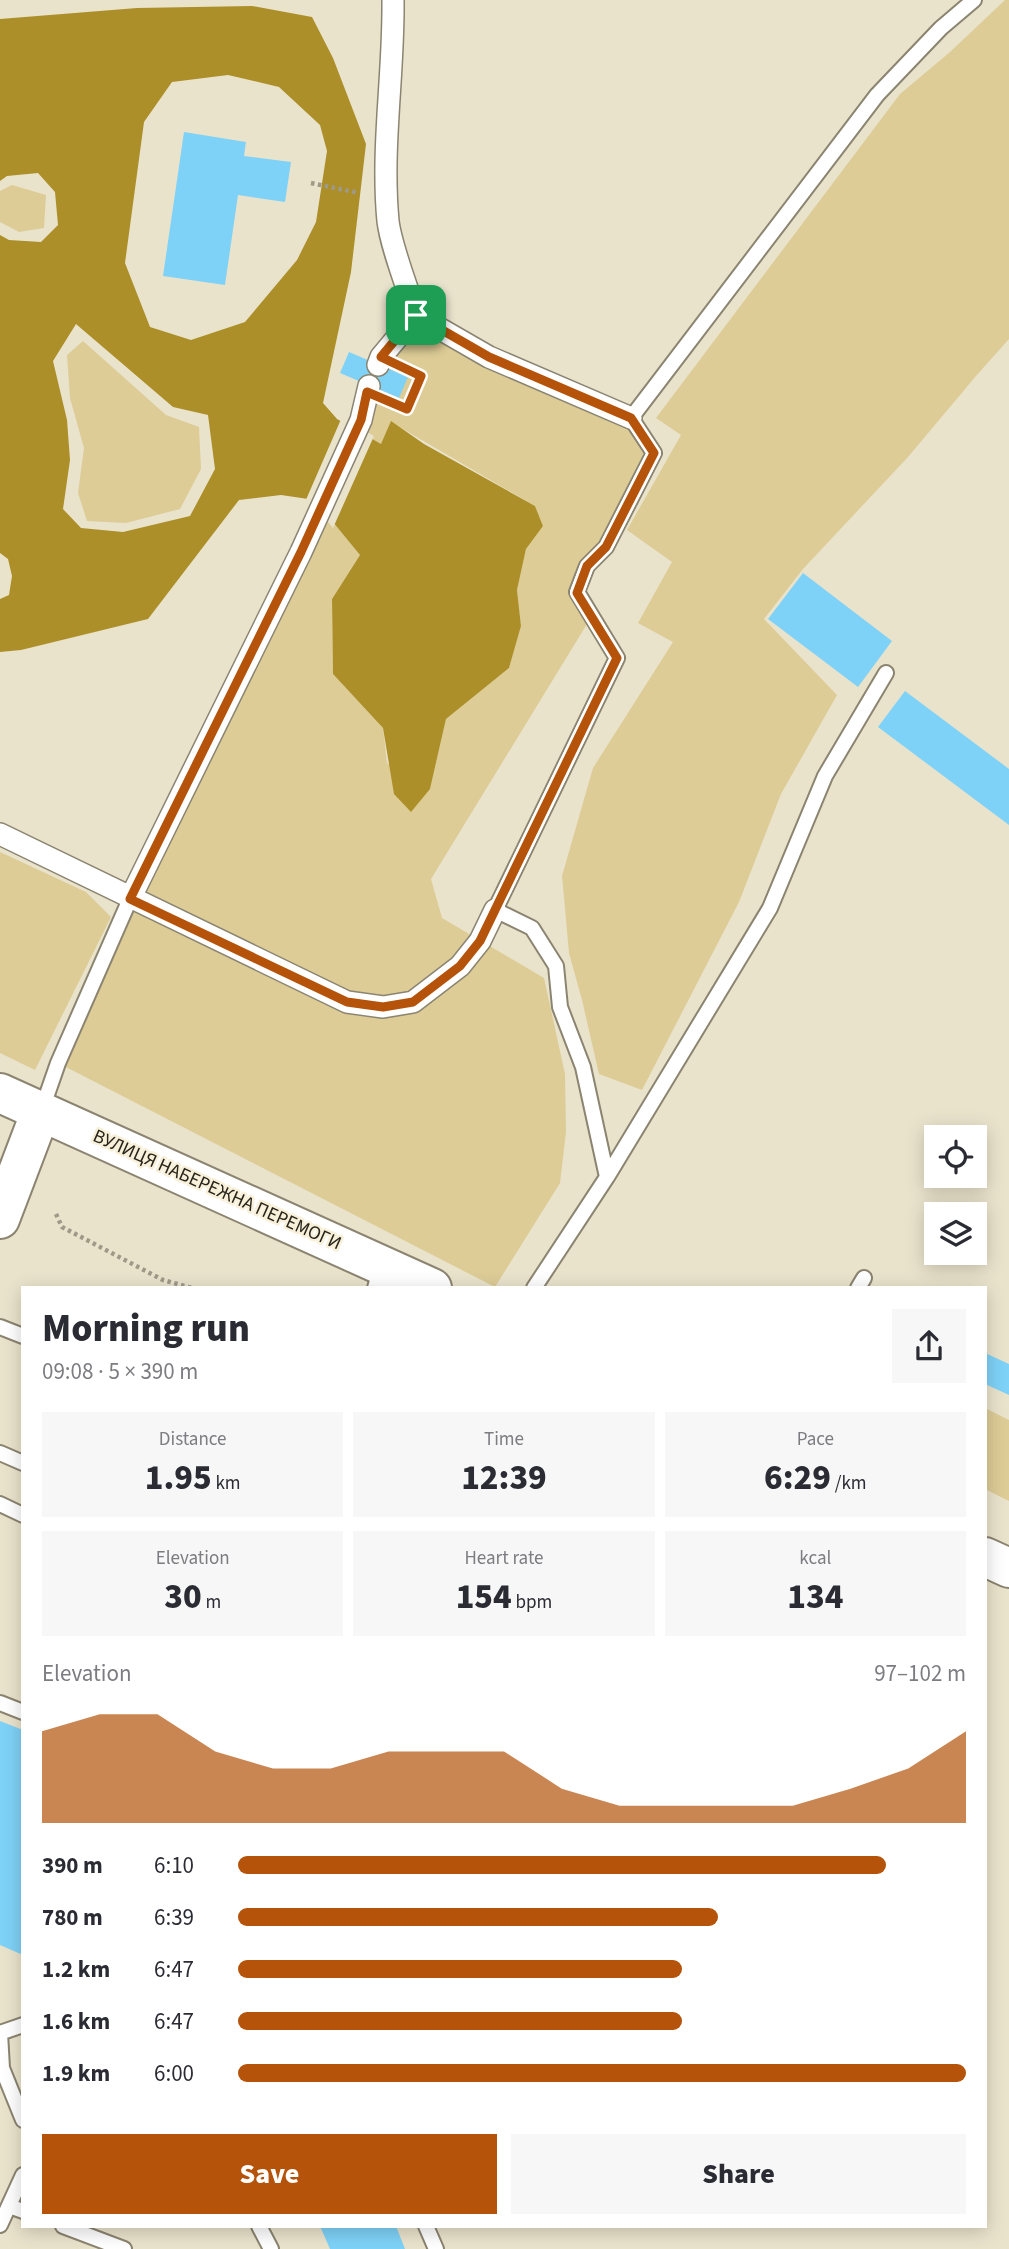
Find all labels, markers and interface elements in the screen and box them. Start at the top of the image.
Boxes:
pin [386,285,446,345]
icon: arrive [397,296,435,334]
street label: ВУЛИЦЯ НАБЕРЕЖНА ПЕРЕМОГИ [88,1123,346,1257]
map controls [924,1125,987,1265]
button: locate [924,1125,987,1188]
button: layers [924,1202,987,1265]
text: Morning run [42,1302,250,1356]
button: share [892,1309,966,1383]
text: 09:08 · 5 × 390 m [42,1355,198,1388]
text: Distance [159,1426,226,1453]
text: Time [484,1426,524,1453]
text: Pace [797,1426,834,1453]
text: 1.95 [145,1453,212,1503]
text: 12:39 [461,1453,547,1503]
text: 6:29 [764,1453,831,1503]
text: km [212,1470,241,1497]
text: /km [831,1470,867,1497]
text: Elevation [156,1545,230,1572]
text: Heart rate [464,1545,543,1572]
text: kcal [799,1545,831,1572]
text: 30 [164,1572,202,1622]
text: 154 [456,1572,512,1622]
text: 134 [787,1572,843,1622]
text: m [202,1589,221,1616]
text: bpm [512,1589,552,1616]
text: Elevation [42,1657,132,1690]
text: 97–102 m [874,1657,966,1690]
text: 390 m [42,1849,103,1882]
text: 6:10 [154,1849,194,1882]
text: 780 m [42,1901,103,1934]
text: 6:39 [154,1901,194,1934]
text: 1.2 km [42,1953,110,1986]
text: 6:47 [154,1953,194,1986]
text: 1.6 km [42,2005,110,2038]
text: 6:47 [154,2005,194,2038]
text: 1.9 km [42,2057,110,2090]
text: 6:00 [154,2057,194,2090]
button: Save [42,2134,497,2214]
button: Share [511,2134,966,2214]

